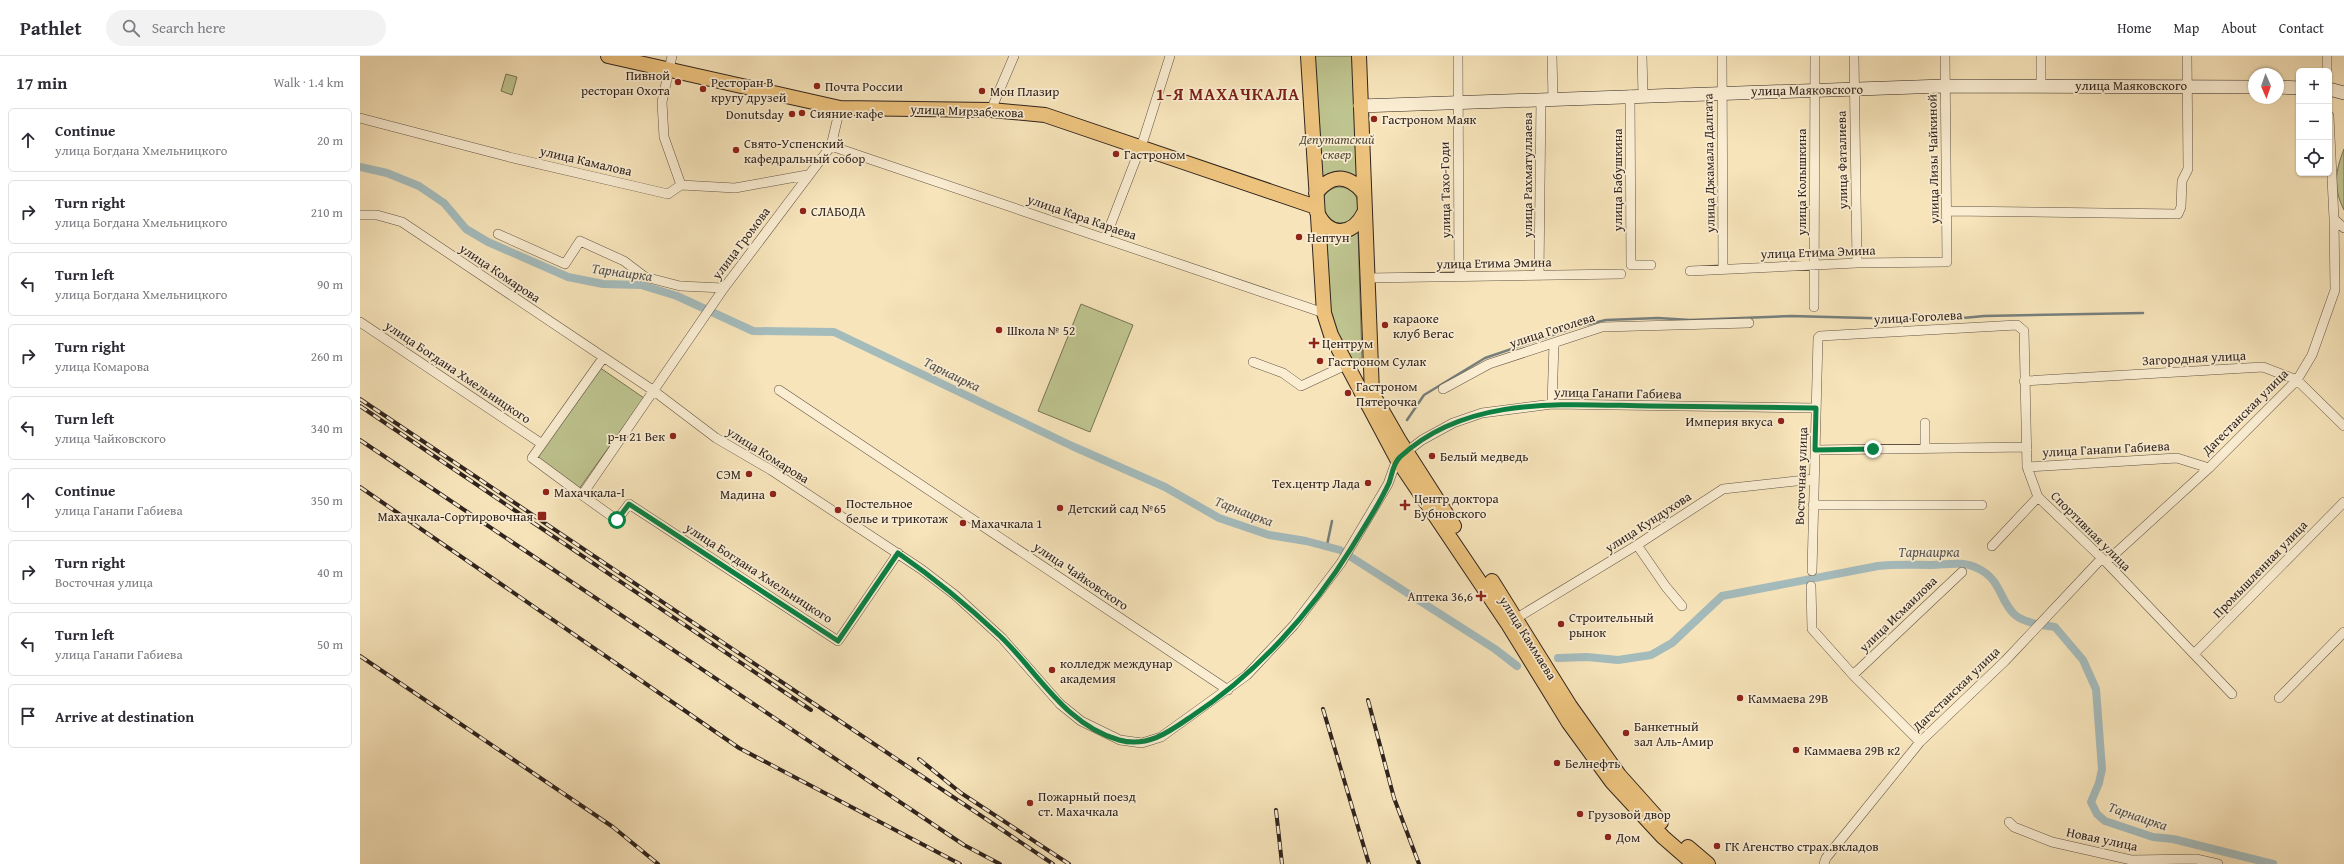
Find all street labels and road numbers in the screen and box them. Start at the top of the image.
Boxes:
street label: улица Маяковского [2074,76,2187,95]
street label: улица Маяковского [1750,80,1864,100]
street label: улица Джамала Далгата [1698,92,1720,234]
street label: улица Лизы Чайкиной [1922,94,1944,225]
street label: улица Мирзабекова [909,99,1025,123]
street label: улица Фаталиева [1832,110,1852,210]
street label: улица Рахматуллаева [1518,112,1537,239]
street label: улица Бабушкина [1608,128,1627,232]
street label: улица Колышкина [1792,128,1811,236]
street label: улица Камалова [537,141,635,181]
street label: улица Тахо-Годи [1435,141,1455,240]
street label: улица Кара Караева [1024,189,1140,245]
street label: улица Громова [707,202,775,284]
street label: улица Комарова [455,238,545,308]
street label: улица Етима Эмина [1759,240,1877,264]
street label: улица Етима Эмина [1435,252,1552,274]
street label: улица Гоголева [1872,305,1964,329]
street label: улица Гоголева [1506,307,1598,353]
street label: улица Богдана Хмельницкого [380,315,535,428]
street label: Загородная улица [2142,346,2247,370]
street label: Дагестанская улица [2197,364,2293,460]
street label: улица Ганапи Габиева [1553,382,1683,404]
street label: улица Комарова [722,421,814,488]
street label: Восточная улица [1790,426,1812,525]
street label: улица Ганапи Габиева [2041,436,2171,462]
street label: улица Кундухова [1600,486,1696,558]
street label: Спортивная улица [2047,487,2136,576]
street label: Промышленная улица [2208,515,2312,622]
street label: улица Богдана Хмельницкого [681,518,837,628]
street label: улица Чайковского [1029,537,1133,615]
street label: улица Исмаилова [1854,571,1942,657]
street label: улица Каммаева [1494,592,1562,684]
street label: Дагестанская улица [1907,642,2005,737]
street label: Новая улица [2065,822,2140,856]

